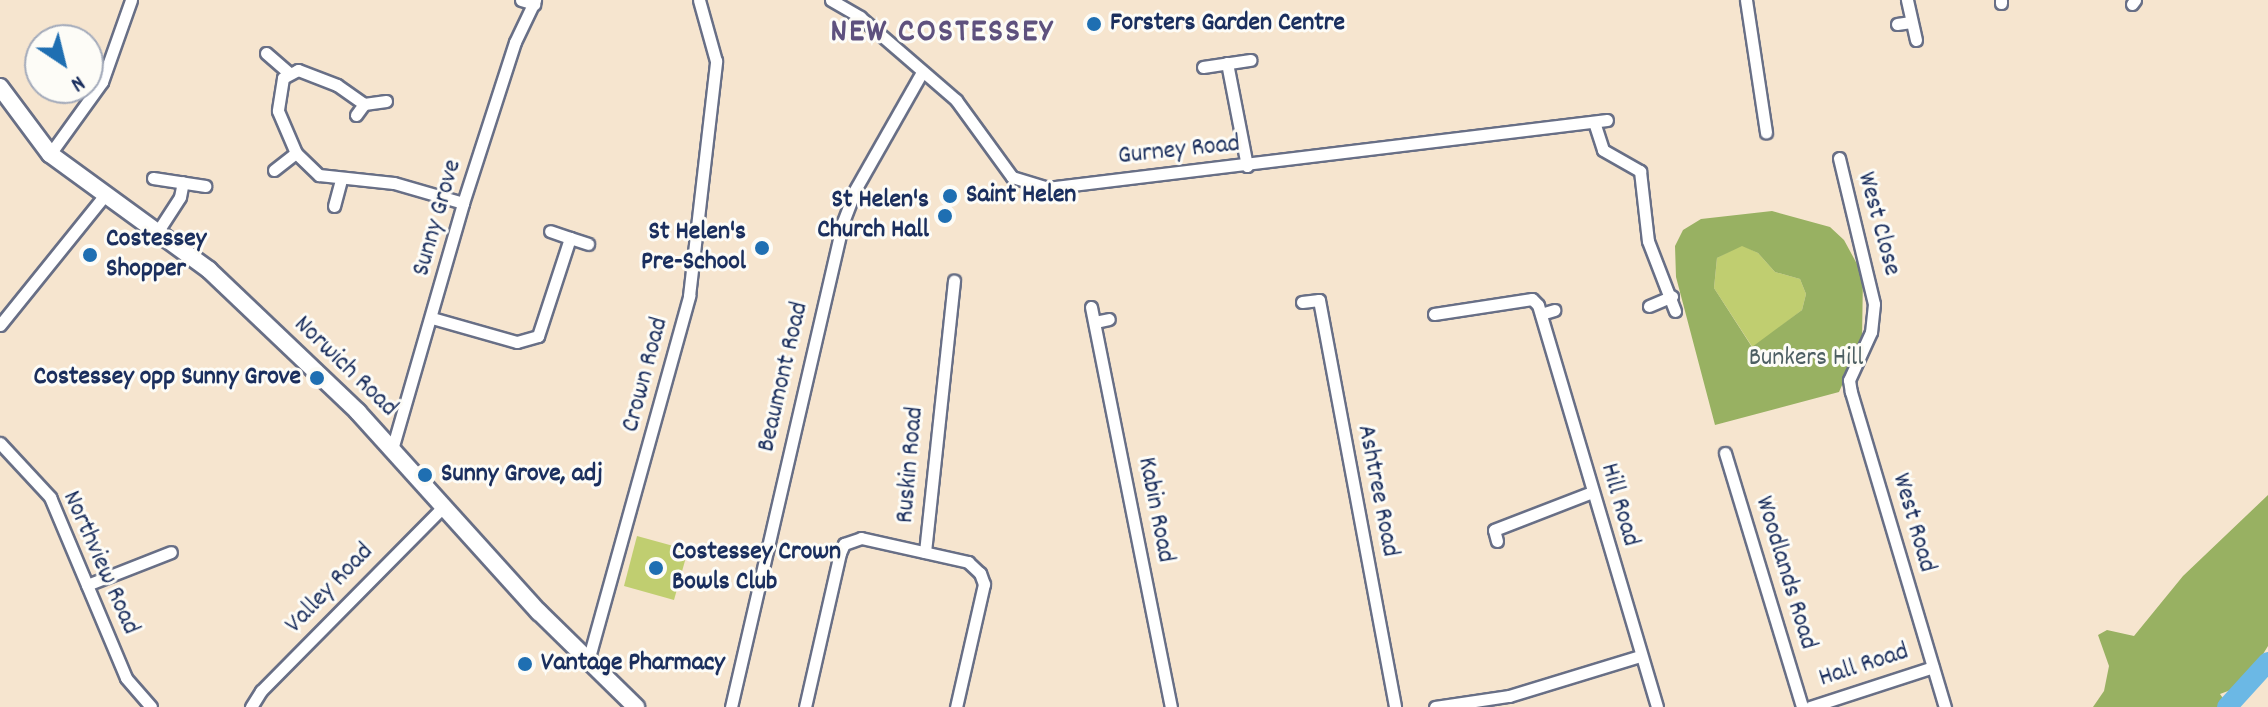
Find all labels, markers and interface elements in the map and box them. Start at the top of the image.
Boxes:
place label: Forsters Garden Centre [1110,8,1345,40]
district label: NEW COSTESSEY [830,14,1054,54]
marker: Forsters Garden Centre [1085,15,1103,33]
north arrow [24,24,104,104]
text: N [64,67,90,98]
street label: Gurney Road [1116,129,1242,173]
street label: Sunny Grove [406,156,470,280]
street label: West Close [1849,169,1907,279]
place label: Saint Helen [966,180,1076,212]
place label: St Helen's Church Hall [817,185,929,246]
marker: Saint Helen [941,187,959,205]
marker: St Helen's Church Hall [936,207,954,225]
place label: St Helen's Pre-School [641,217,746,278]
place label: Costessey Shopper [106,224,206,286]
marker: St Helen's Pre-School [753,239,771,257]
marker: Costessey Shopper [81,246,99,264]
street label: Beaumont Road [752,299,816,455]
street label: Norwich Road [287,310,403,424]
street label: Crown Road [616,314,676,436]
park label: Bunkers Hill [1749,343,1863,375]
place label: Costessey opp Sunny Grove [33,362,301,394]
marker: Costessey opp Sunny Grove [308,369,326,387]
street label: Ruskin Road [890,405,932,525]
street label: Ashtree Road [1349,422,1405,560]
street label: Kabin Road [1129,455,1181,565]
place label: Sunny Grove, adj [441,459,603,491]
street label: Hill Road [1592,460,1646,550]
marker: Sunny Grove, adj [416,466,434,484]
street label: West Road [1884,470,1942,576]
street label: Northview Road [54,486,146,640]
street label: Woodlands Road [1747,493,1823,653]
street label: Valley Road [279,537,381,641]
place label: Costessey Crown Bowls Club [672,537,841,598]
marker: Costessey Crown Bowls Club [647,559,665,577]
street label: Hall Road [1815,637,1913,695]
place label: Vantage Pharmacy [541,648,725,680]
marker: Vantage Pharmacy [516,655,534,673]

